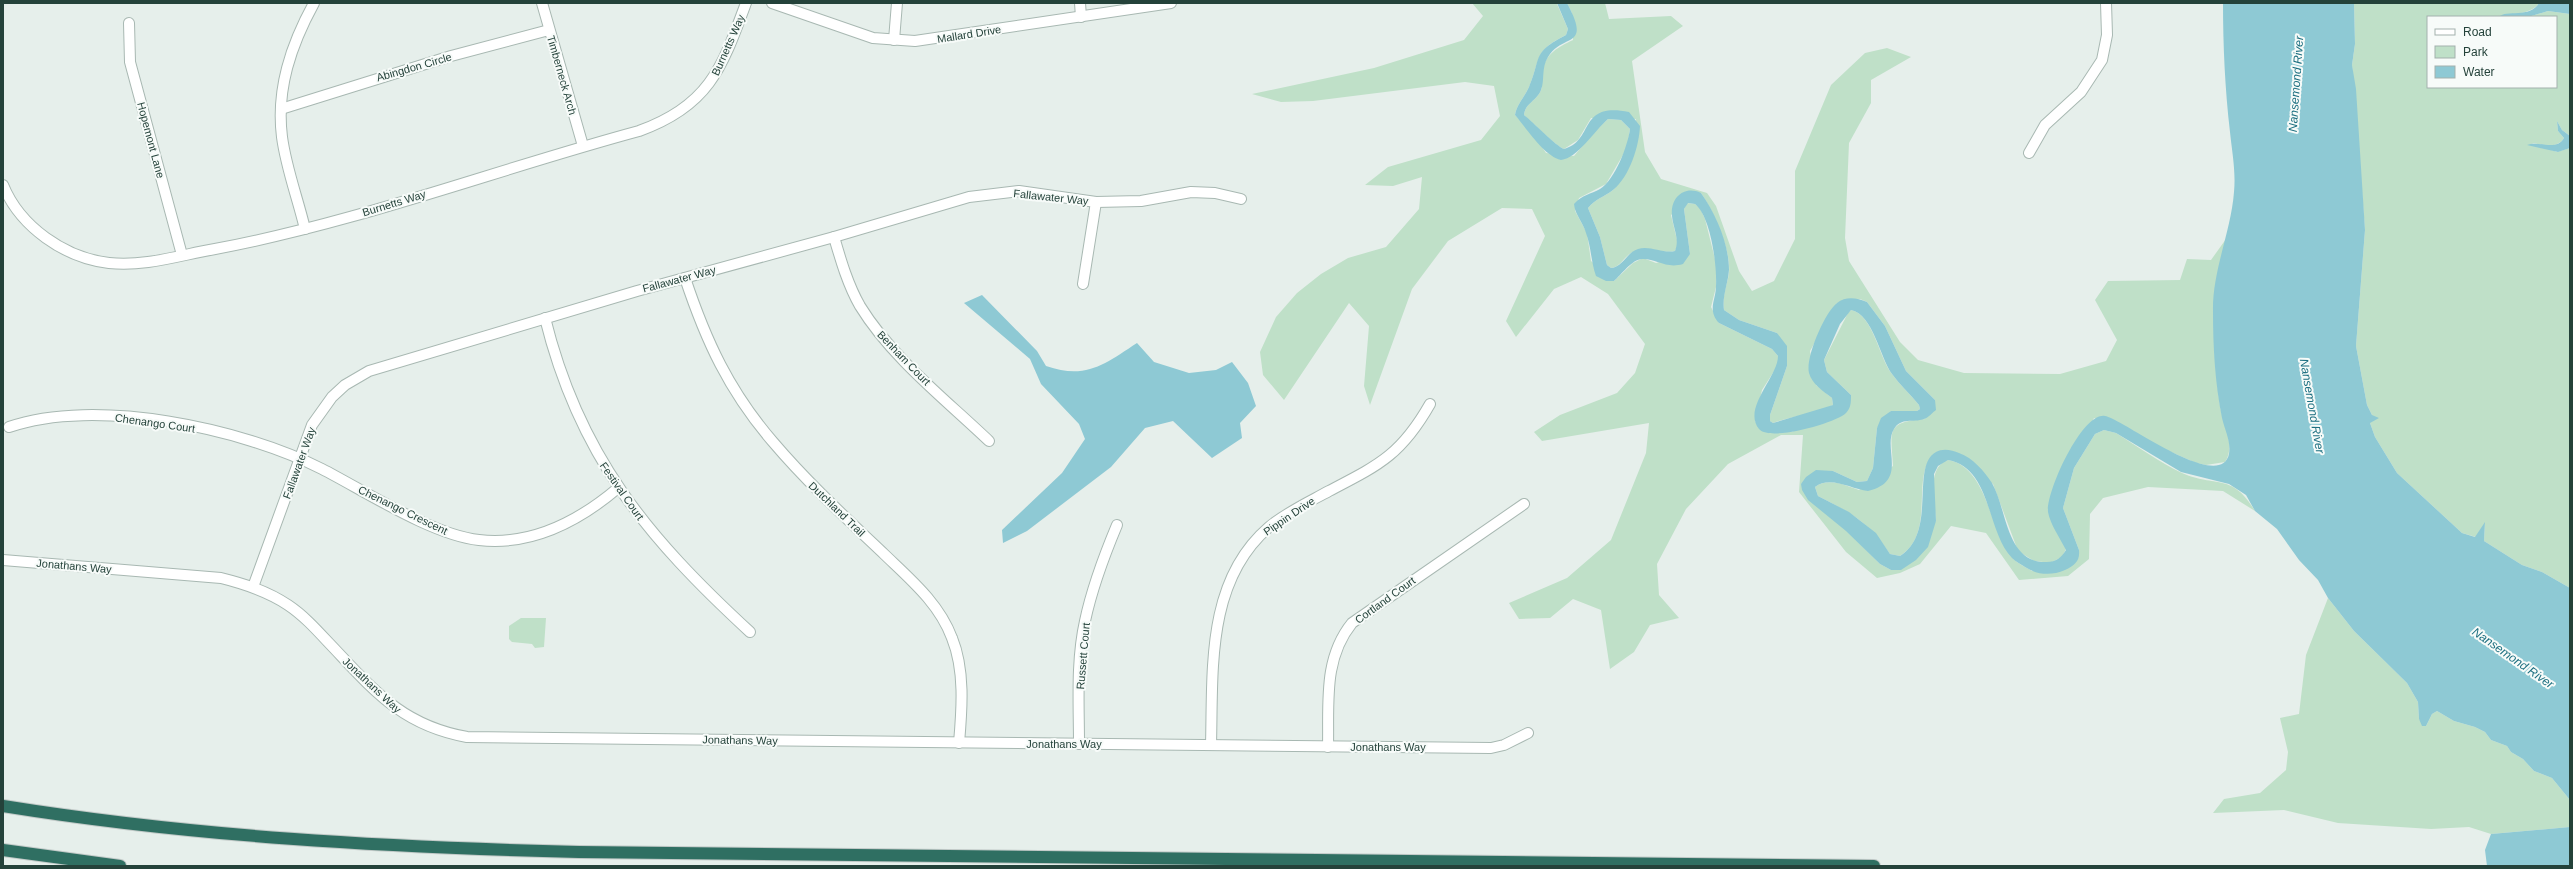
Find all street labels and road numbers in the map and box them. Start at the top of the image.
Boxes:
street label: Burnetts Way [709,12,747,77]
street label: Mallard Drive [936,23,1002,45]
street label: Timberneck Arch [545,34,579,116]
street label: Abingdon Circle [375,51,453,83]
street label: Hopemont Lane [135,101,167,179]
street label: Fallawater Way [1013,187,1090,207]
street label: Burnetts Way [361,188,428,218]
street label: Fallawater Way [641,263,717,295]
street label: Benham Court [875,328,933,388]
street label: Chenango Court [114,411,196,435]
street label: Fallawater Way [280,425,318,500]
street label: Festival Court [598,460,646,522]
street label: Dutchland Trail [806,479,868,539]
street label: Chenango Crescent [356,483,450,537]
street label: Pippin Drive [1261,494,1317,538]
street label: Jonathans Way [36,557,113,575]
street label: Cortland Court [1353,574,1417,626]
street label: Russett Court [1074,622,1092,690]
street label: Jonathans Way [340,655,404,715]
street label: Jonathans Way [702,733,778,747]
street label: Jonathans Way [1026,738,1102,750]
street label: Jonathans Way [1350,741,1426,753]

